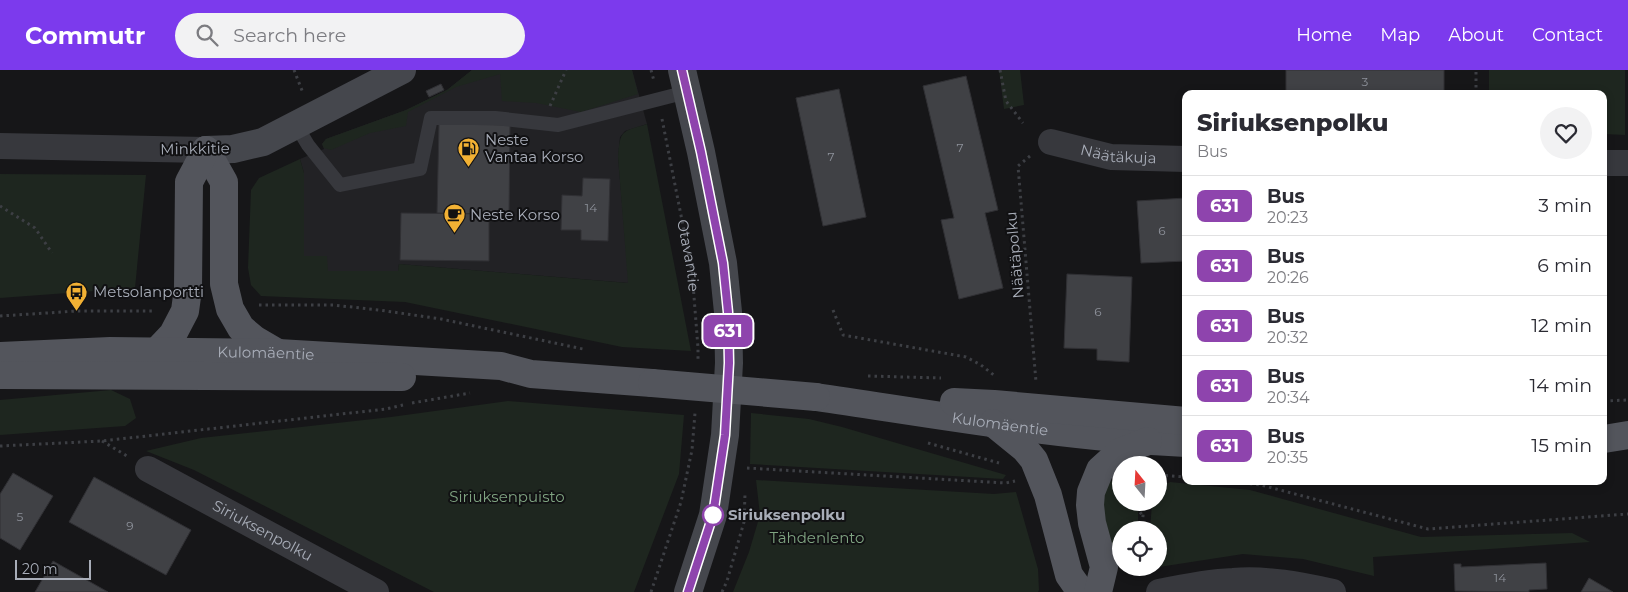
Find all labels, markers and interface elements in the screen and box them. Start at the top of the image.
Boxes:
search box [175,13,525,58]
text: Commutr [25,21,145,50]
icon: search [193,21,221,49]
text: Search here [233,24,346,47]
text: Home [1296,24,1352,46]
text: Map [1380,24,1420,46]
text: About [1448,24,1504,46]
text: Contact [1532,24,1603,46]
house number: 3 [1362,74,1369,89]
button: heart [1540,107,1592,159]
text: Siriuksenpolku [1197,108,1388,137]
place label: Neste Vantaa Korso [485,130,583,166]
fuel station icon: Neste Vantaa Korso [457,137,481,168]
street label: Minkkitie [160,138,230,159]
house number: 7 [956,140,964,155]
street label: Näätäkuja [1079,140,1157,167]
text: Bus [1197,142,1228,161]
house number: 7 [827,149,835,164]
text: Bus [1267,185,1305,208]
text: 3 min [1538,194,1592,217]
text: 631 [1210,195,1239,217]
house number: 14 [585,200,597,215]
cafe icon: Neste Korso [442,203,466,234]
place label: Neste Korso [470,205,560,224]
text: 20:23 [1267,208,1308,227]
street label: Näätäpolku [1001,211,1028,299]
street label: Otavantie [673,218,704,292]
house number: 6 [1158,223,1166,238]
text: Bus [1267,245,1305,268]
text: 6 min [1537,254,1592,277]
text: 631 [1210,255,1239,277]
text: 20:26 [1267,268,1309,287]
bus stop icon: Metsolanportti [65,280,89,311]
place label: Metsolanportti [93,282,204,301]
house number: 6 [1094,304,1102,319]
text: Bus [1267,305,1305,328]
text: 12 min [1531,314,1592,337]
line badge: 631 [699,315,757,347]
text: 631 [1210,315,1239,337]
text: 631 [713,320,743,342]
text: 20:32 [1267,328,1308,347]
street label: Kulomäentie [217,342,315,364]
text: Bus [1267,365,1305,388]
text: 14 min [1529,374,1592,397]
text: 631 [1210,375,1239,397]
text: 20:34 [1267,388,1310,407]
street label: Kulomäentie [951,408,1049,440]
text: Bus [1267,425,1305,448]
text: 15 min [1531,434,1592,457]
text: 631 [1210,435,1239,457]
text: 20:35 [1267,448,1308,467]
north arrow [1112,456,1168,511]
map controls [1112,456,1167,576]
park label: Siriuksenpuisto [449,487,565,506]
street label: Siriuksenpolku [209,496,316,565]
marker: Siriuksenpolku [702,504,724,526]
place label: Siriuksenpolku [728,505,845,524]
house number: 5 [17,509,24,524]
house number: 9 [126,518,134,533]
button: locate [1112,521,1167,576]
park label: Tähdenlento [770,528,865,547]
scale bar [15,557,91,580]
text: 20 m [22,560,58,578]
house number: 14 [1494,570,1506,585]

